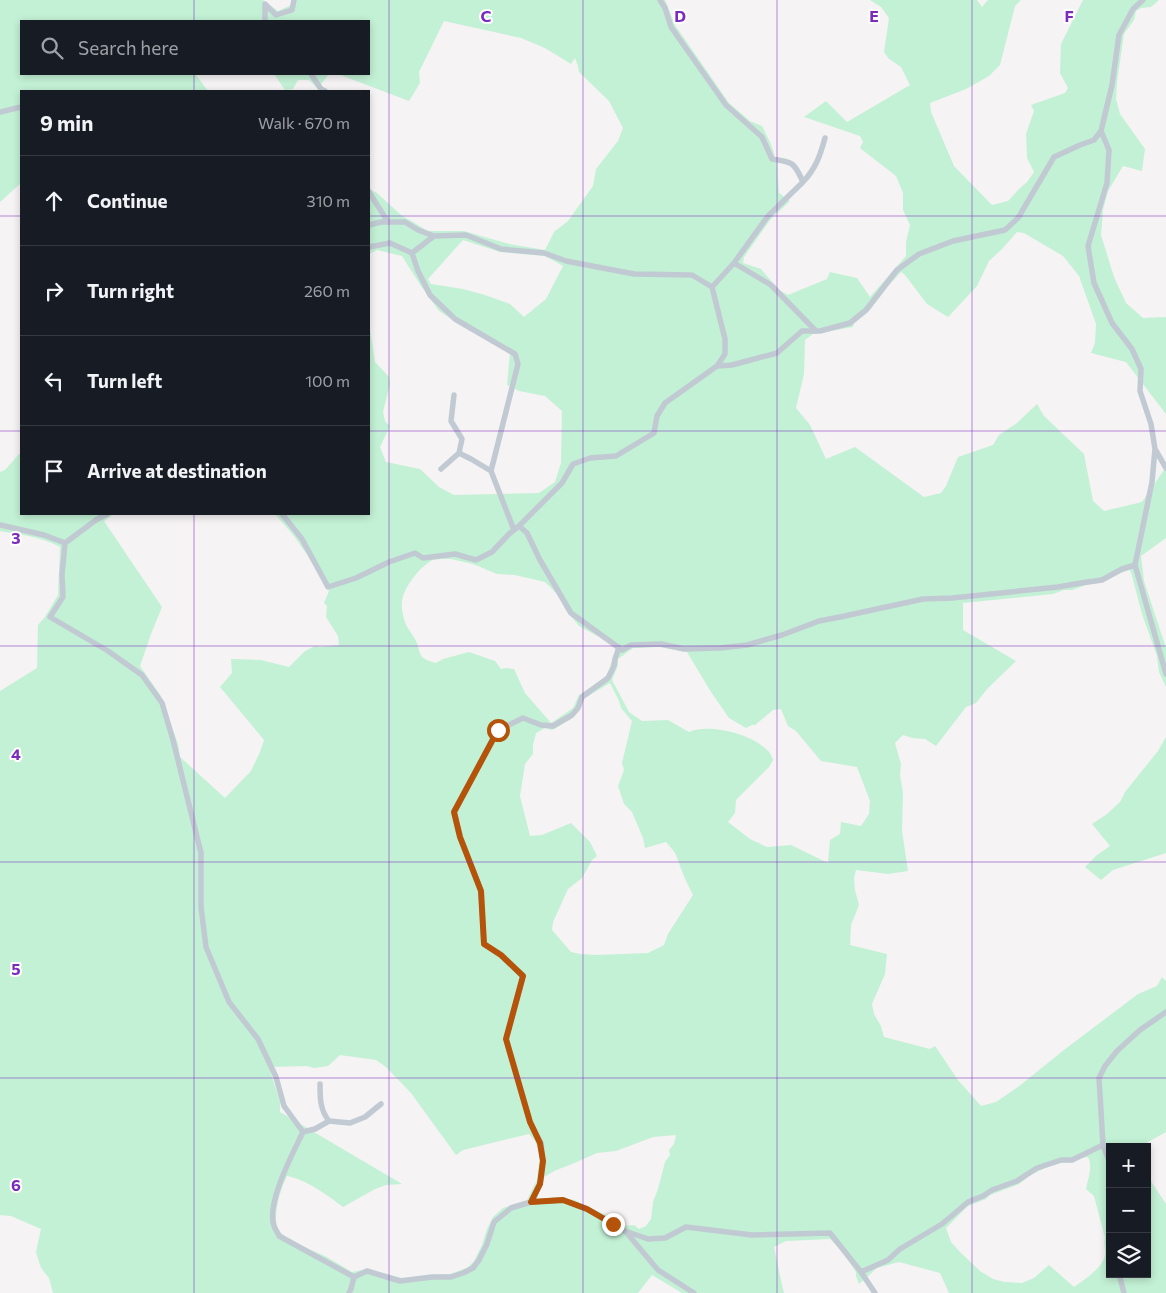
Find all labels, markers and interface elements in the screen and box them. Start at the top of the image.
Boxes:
text: C [481,6,492,25]
text: D [674,6,686,25]
text: E [869,6,879,25]
text: F [1064,6,1074,25]
search box [20,20,370,75]
icon: search [38,34,66,62]
text: Search here [78,36,178,59]
text: 9 min [40,110,93,135]
text: Walk · 670 m [258,113,350,132]
icon: ahead [40,187,68,215]
text: Continue [87,189,167,212]
text: 310 m [307,191,350,210]
icon: right [40,277,68,305]
text: Turn right [87,279,174,302]
text: 260 m [304,281,350,300]
icon: left [40,367,68,395]
text: Turn left [87,369,162,392]
text: 100 m [305,371,350,390]
icon: arrive [40,457,68,485]
text: Arrive at destination [87,459,267,482]
text: 3 [11,528,21,547]
route start [487,719,510,742]
text: 4 [11,744,21,763]
text: 5 [11,959,21,978]
map controls [1106,1143,1151,1278]
button: + [1106,1143,1151,1188]
text: 6 [11,1175,21,1194]
button: − [1106,1188,1151,1233]
route end [602,1213,625,1236]
button: layers [1106,1233,1151,1278]

